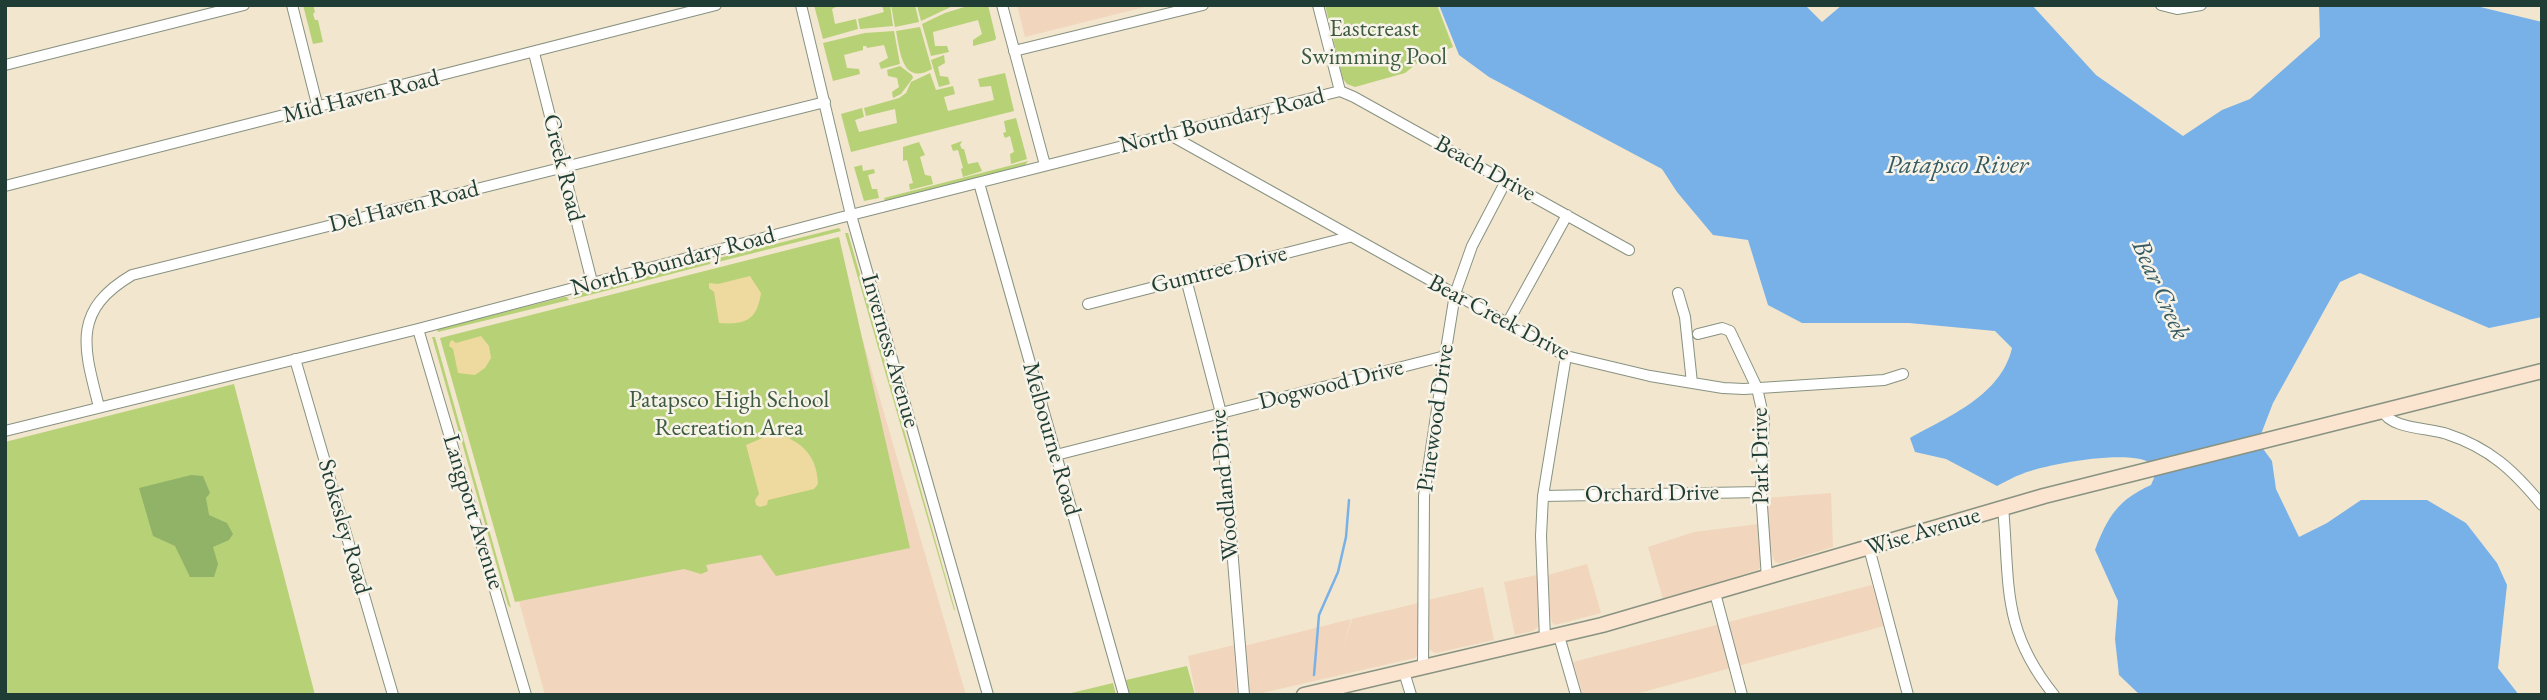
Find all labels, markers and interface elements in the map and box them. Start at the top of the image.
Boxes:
park label: Eastcreast Swimming Pool [1301,15,1447,71]
street label: Mid Haven Road [280,64,442,130]
street label: North Boundary Road [1117,82,1327,160]
street label: Creek Road [536,111,590,225]
street label: Beach Drive [1429,129,1541,209]
water label: Patapsco River [1886,150,2028,182]
street label: Del Haven Road [326,174,482,240]
street label: North Boundary Road [568,221,778,303]
water label: Bear Creek [2124,235,2196,345]
street label: Gumtree Drive [1148,239,1290,301]
street label: Bear Creek Drive [1423,269,1575,367]
street label: Inverness Avenue [854,271,926,431]
street label: Pinewood Drive [1411,342,1461,494]
street label: Dogwood Drive [1256,353,1406,417]
street label: Melbourne Road [1015,359,1087,519]
park label: Patapsco High School Recreation Area [629,386,829,442]
street label: Park Drive [1746,407,1776,505]
street label: Woodland Drive [1204,408,1246,562]
street label: Langport Avenue [436,431,510,593]
street label: Stokesley Road [311,456,377,598]
street label: Orchard Drive [1585,478,1719,510]
street label: Wise Avenue [1862,501,1984,563]

